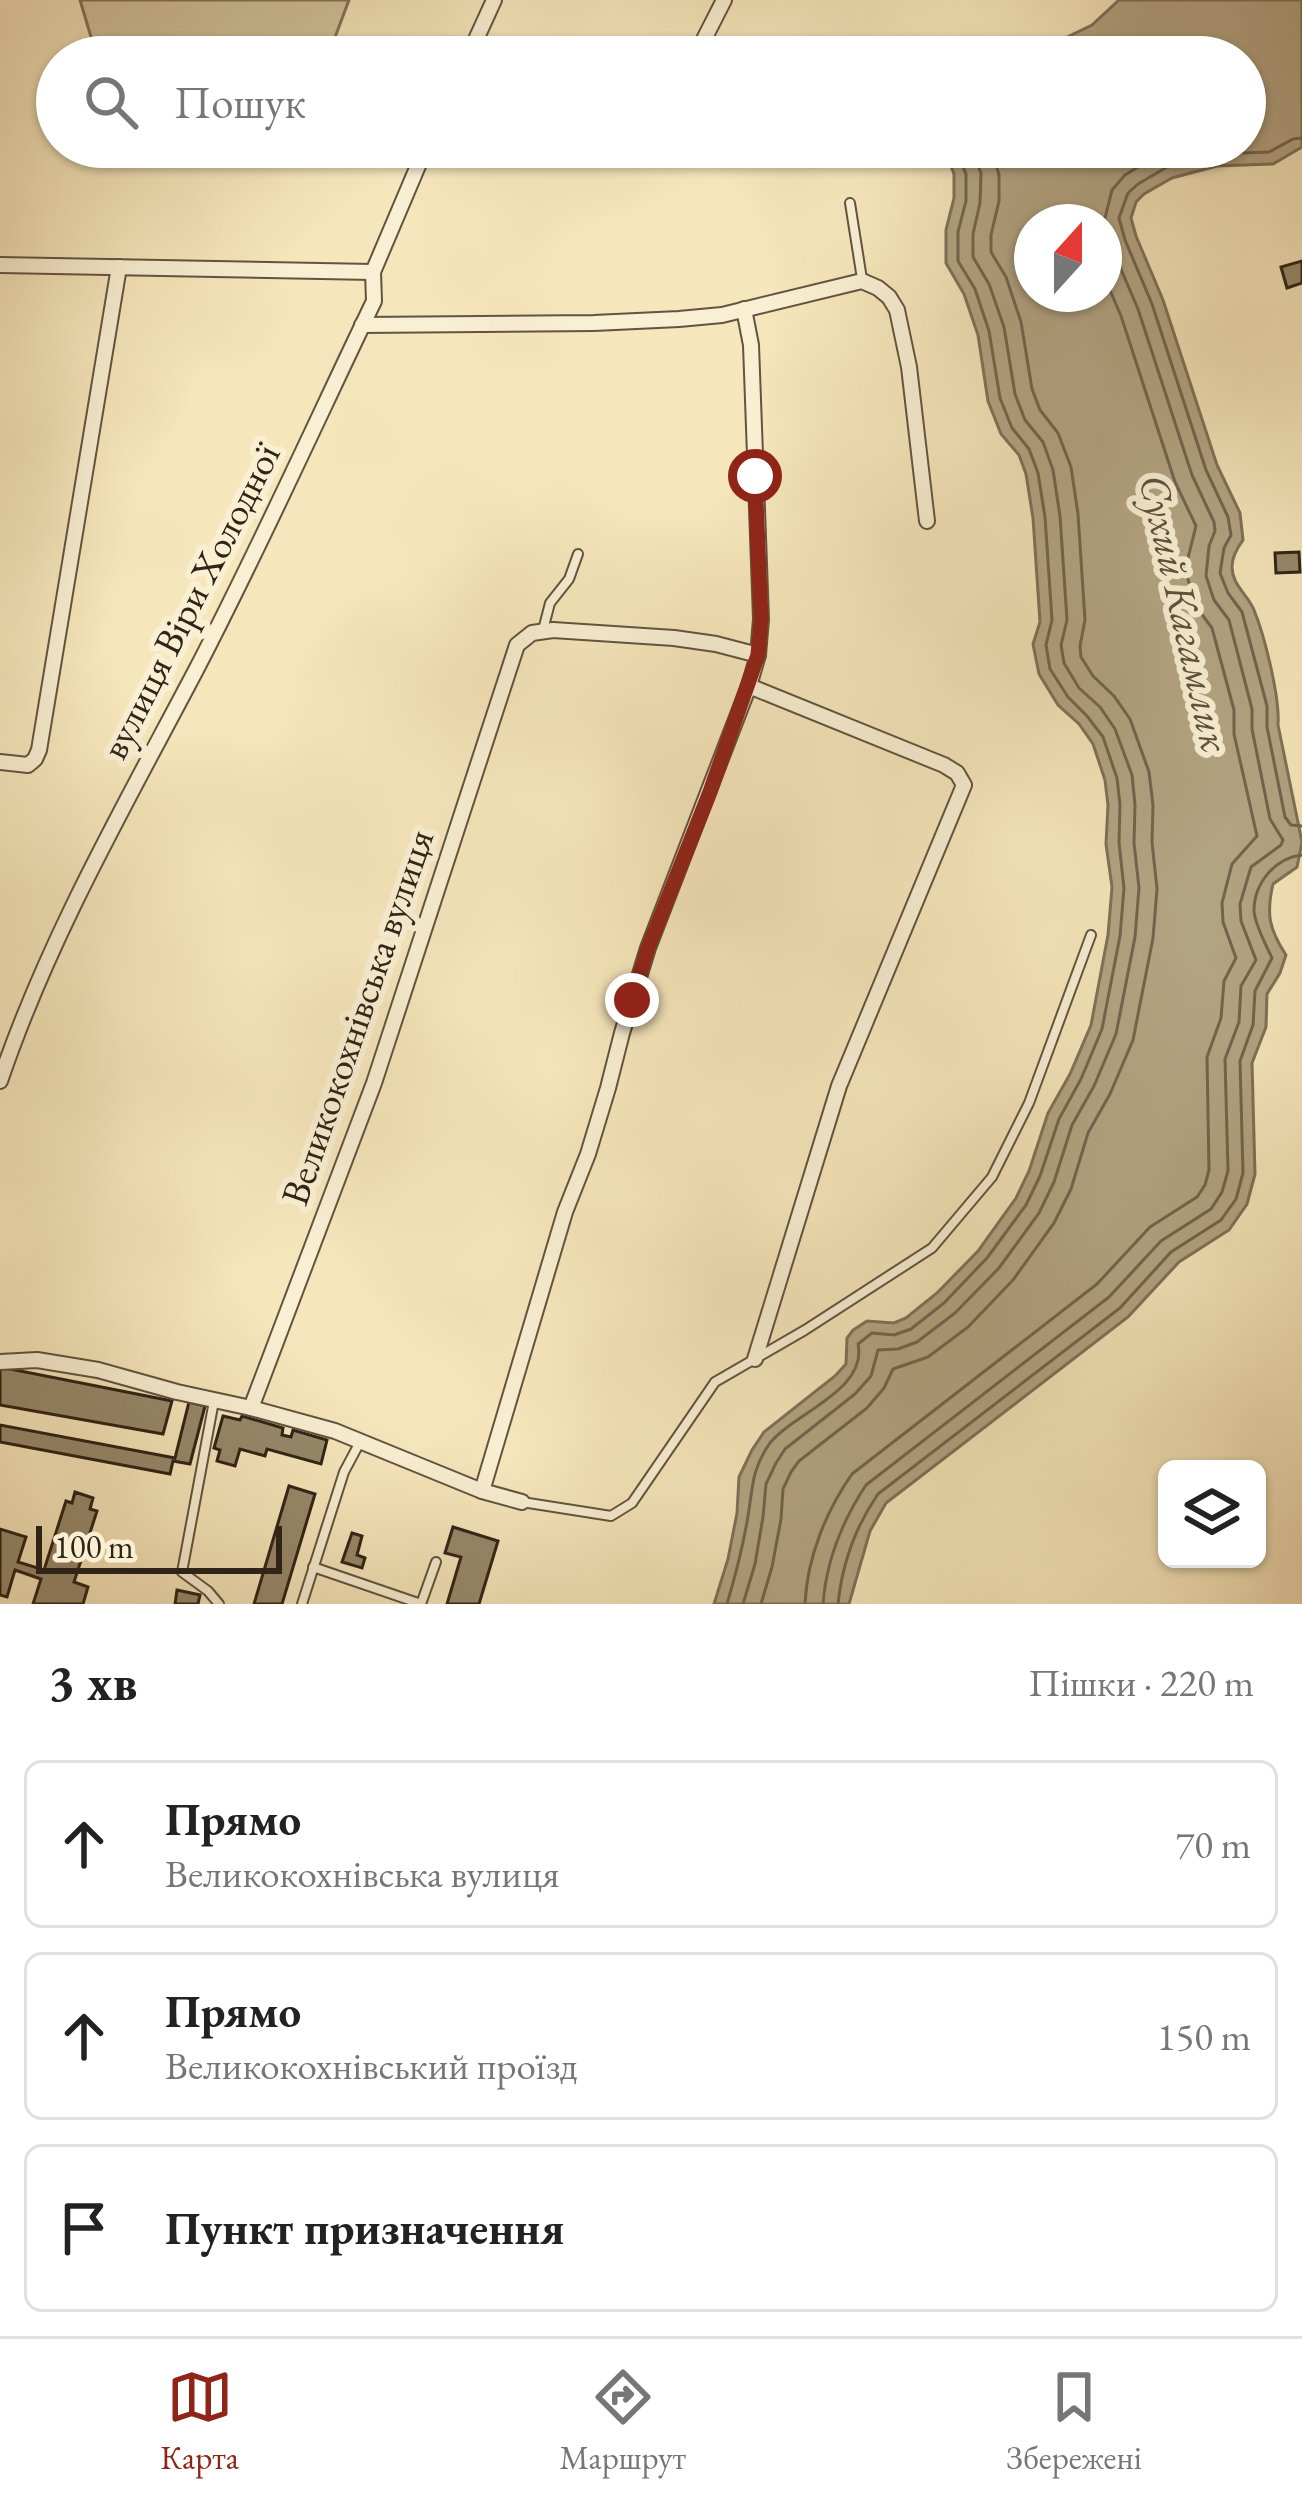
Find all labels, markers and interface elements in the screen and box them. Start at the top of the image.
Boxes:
search box [36,36,1266,168]
icon: search [78,69,144,135]
text: Пошук [174,73,306,131]
north arrow [1014,204,1122,312]
street label: вулиця Віри Холодної [88,433,292,767]
route start [728,449,782,503]
water label: Сухий Кагамлик [1126,469,1244,758]
street label: Великокохнівська вулиця [269,822,445,1212]
route end [605,973,659,1027]
map controls [1158,1460,1266,1568]
button: layers [1158,1460,1266,1568]
scale bar [36,1520,282,1573]
text: 100 m [54,1525,134,1568]
text: 3 хв [48,1649,137,1715]
text: Пішки · 220 m [1028,1657,1254,1708]
text: Прямо [165,1790,301,1848]
icon: ahead [51,1811,117,1877]
text: 70 m [1175,1819,1251,1870]
text: Великокохнівська вулиця [165,1848,559,1899]
text: Прямо [165,1982,301,2040]
icon: ahead [51,2003,117,2069]
text: 150 m [1157,2011,1251,2062]
text: Великокохнівський проїзд [165,2040,577,2091]
icon: arrive [51,2195,117,2261]
text: Пункт призначення [165,2199,564,2257]
tab: Карта [160,2364,239,2479]
tab: Маршрут [559,2364,686,2479]
tab: Збережені [1006,2364,1142,2479]

